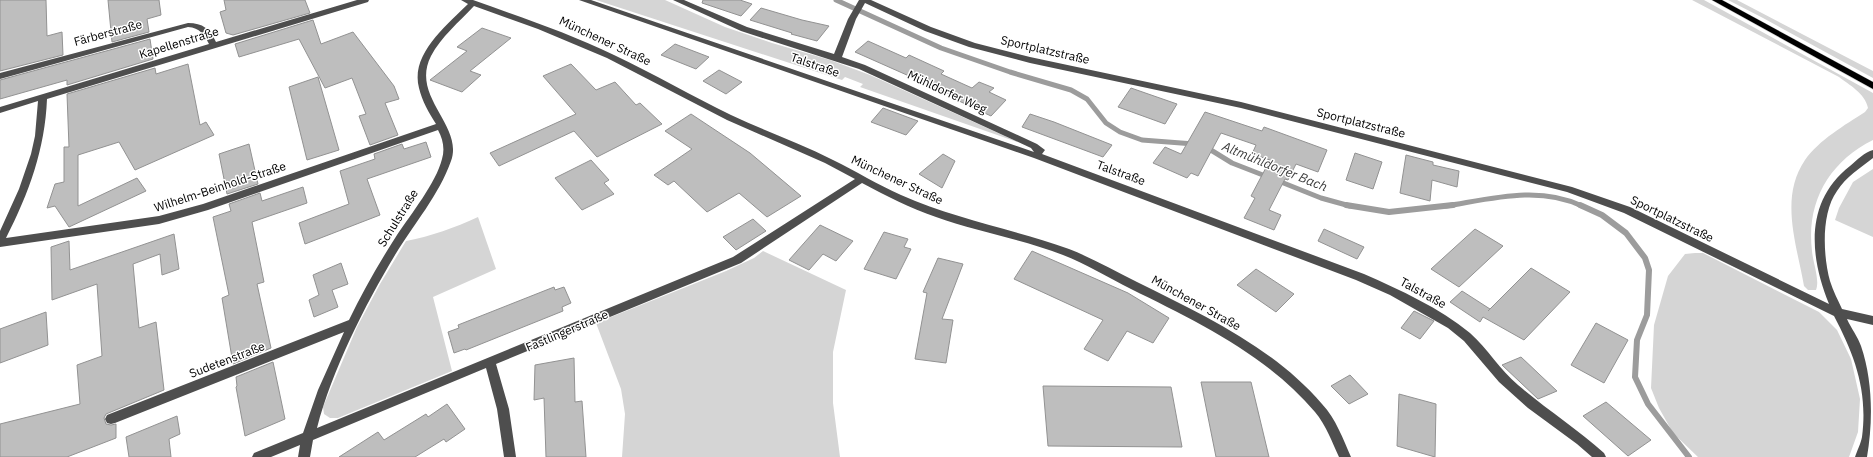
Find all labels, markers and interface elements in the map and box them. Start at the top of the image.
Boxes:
street label: Münchener Straße [557,13,654,69]
street label: Färberstraße [72,16,144,49]
street label: Kapellenstraße [137,23,221,62]
street label: Sportplatzstraße [999,32,1091,67]
street label: Talstraße [789,49,842,80]
street label: Mühldorfer Weg [905,67,990,117]
street label: Sportplatzstraße [1315,104,1407,141]
water label: Altmühldorfer Bach [1219,137,1330,195]
street label: Münchener Straße [849,152,946,208]
street label: Talstraße [1095,157,1148,188]
street label: Wilhelm-Beinhold-Straße [152,158,288,215]
street label: Schulstraße [374,186,421,249]
street label: Sportplatzstraße [1628,192,1717,245]
street label: Münchener Straße [1149,272,1244,333]
street label: Talstraße [1397,274,1449,312]
street label: Fastlingerstraße [523,306,611,355]
street label: Sudetenstraße [187,338,267,381]

